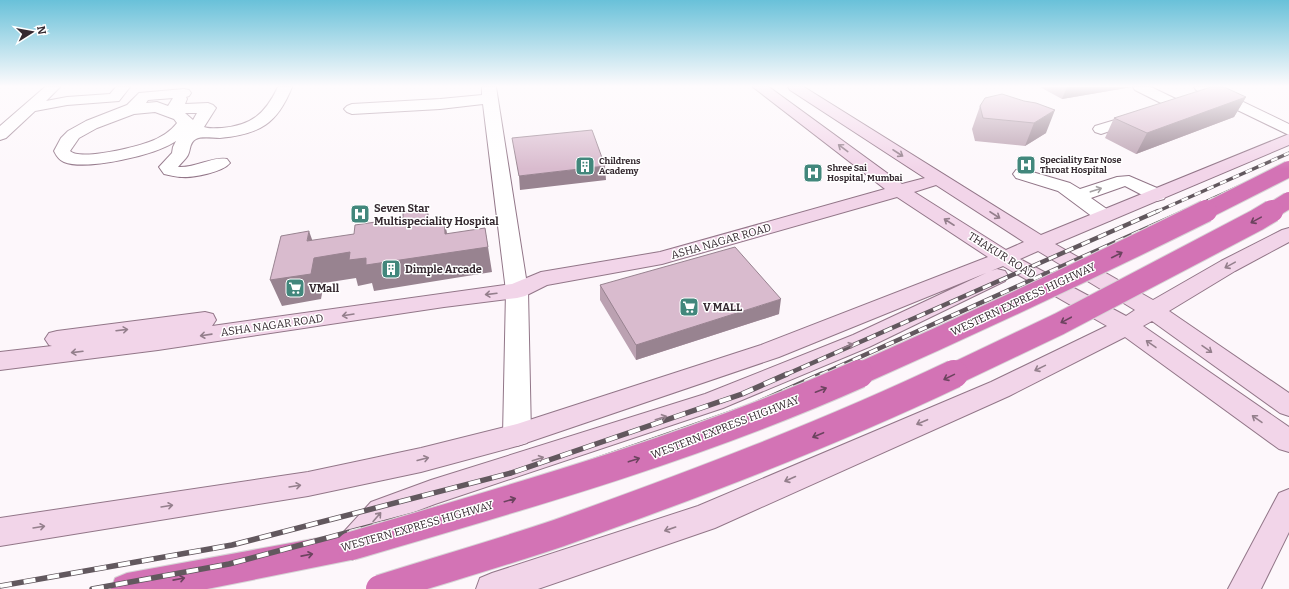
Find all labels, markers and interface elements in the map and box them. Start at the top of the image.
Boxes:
north arrow [12,12,52,52]
text: N [34,25,49,36]
one-way arrow [837,144,848,152]
one-way arrow [893,149,904,157]
hospital icon: Speciality Ear Nose Throat Hospital [1015,154,1037,176]
building icon: Childrens Academy [574,155,596,177]
place label: Speciality Ear Nose Throat Hospital [1040,155,1122,175]
place label: Childrens Academy [599,156,641,176]
hospital icon: Shree Sai Hospital, Mumbai [802,162,824,184]
place label: Shree Sai Hospital, Mumbai [827,163,903,183]
one-way arrow [1090,185,1102,193]
place label: Seven Star Multispeciality Hospital [374,202,499,228]
hospital icon: Seven Star Multispeciality Hospital [349,203,371,225]
one-way arrow [989,212,1001,220]
one-way arrow [1250,217,1262,225]
one-way arrow [943,218,955,226]
street label: ASHA NAGAR ROAD [670,221,773,262]
street label: THAKUR ROAD [966,229,1038,281]
one-way arrow [1111,250,1123,258]
building icon: Dimple Arcade [380,258,402,280]
street label: WESTERN EXPRESS HIGHWAY [949,260,1098,339]
one-way arrow [1224,262,1236,270]
place label: Dimple Arcade [405,263,482,276]
supermarket icon: VMall [284,277,306,299]
place label: VMall [309,282,340,295]
one-way arrow [485,291,498,298]
supermarket icon: V MALL [678,296,700,318]
place label: V MALL [703,301,742,314]
one-way arrow [342,311,355,319]
street label: ASHA NAGAR ROAD [220,312,324,339]
one-way arrow [1061,317,1073,324]
one-way arrow [115,327,128,334]
one-way arrow [200,331,213,339]
one-way arrow [1145,340,1156,348]
one-way arrow [841,342,853,350]
one-way arrow [1201,345,1212,353]
one-way arrow [71,348,84,355]
one-way arrow [1035,365,1047,373]
one-way arrow [944,374,956,381]
one-way arrow [814,386,826,394]
street label: WESTERN EXPRESS HIGHWAY [649,393,802,462]
one-way arrow [655,414,668,421]
one-way arrow [1252,415,1263,423]
one-way arrow [916,419,928,426]
one-way arrow [812,432,824,439]
one-way arrow [416,455,429,462]
one-way arrow [531,455,544,462]
one-way arrow [627,456,640,463]
one-way arrow [784,476,796,484]
one-way arrow [289,482,302,490]
one-way arrow [503,496,516,503]
street label: WESTERN EXPRESS HIGHWAY [339,498,496,555]
one-way arrow [160,502,173,510]
one-way arrow [373,512,382,522]
one-way arrow [32,522,45,530]
one-way arrow [664,526,676,534]
one-way arrow [300,550,313,558]
one-way arrow [172,575,185,583]

